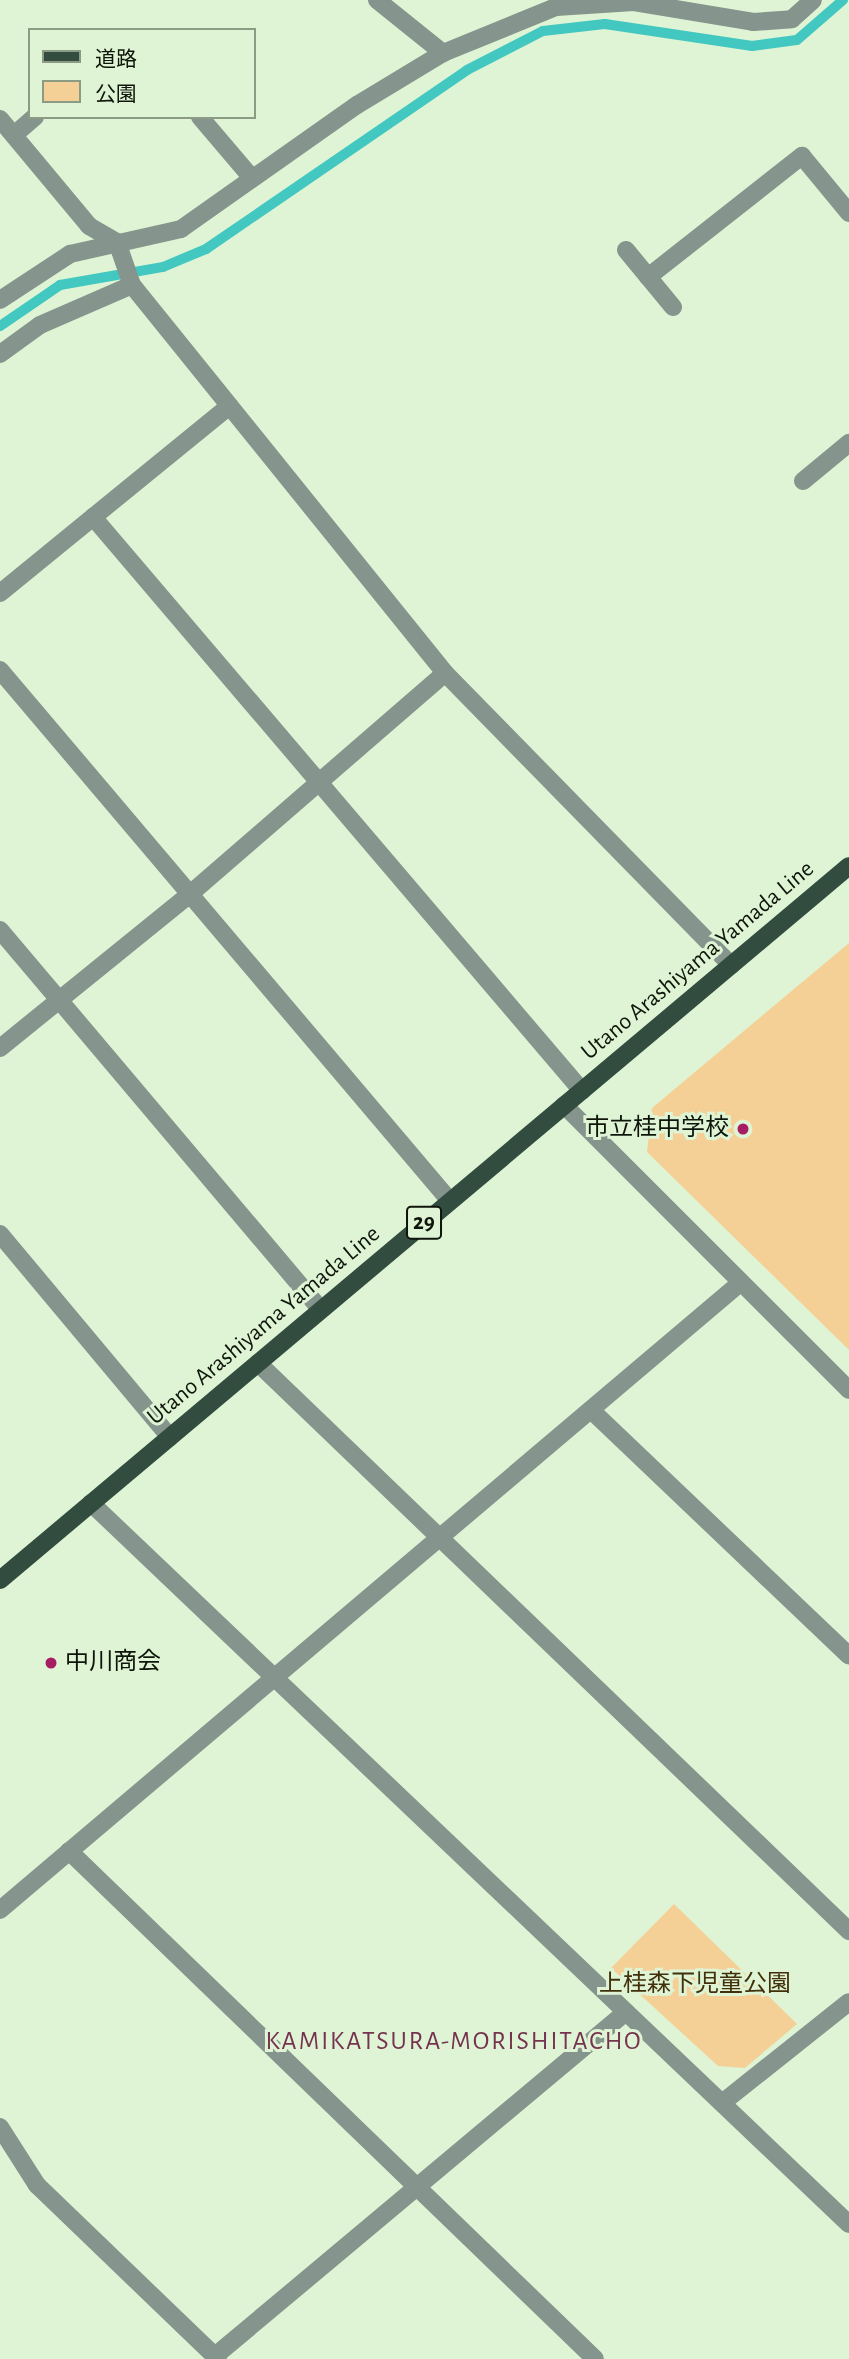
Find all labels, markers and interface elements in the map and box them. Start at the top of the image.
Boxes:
legend [28,28,256,119]
text: 道路 [95,49,137,70]
text: 公園 [95,84,137,105]
street label: Utano Arashiyama Yamada Line [576,855,820,1067]
place label: 市立桂中学校 [585,1115,729,1143]
marker: 市立桂中学校 [735,1121,751,1137]
road number: 29 [405,1204,443,1242]
street label: Utano Arashiyama Yamada Line [142,1220,386,1432]
place label: 中川商会 [65,1649,161,1677]
marker: 中川商会 [43,1655,59,1671]
park label: 上桂森下児童公園 [599,1971,791,1999]
district label: KAMIKATSURA-MORISHITACHO [268,2026,640,2058]

